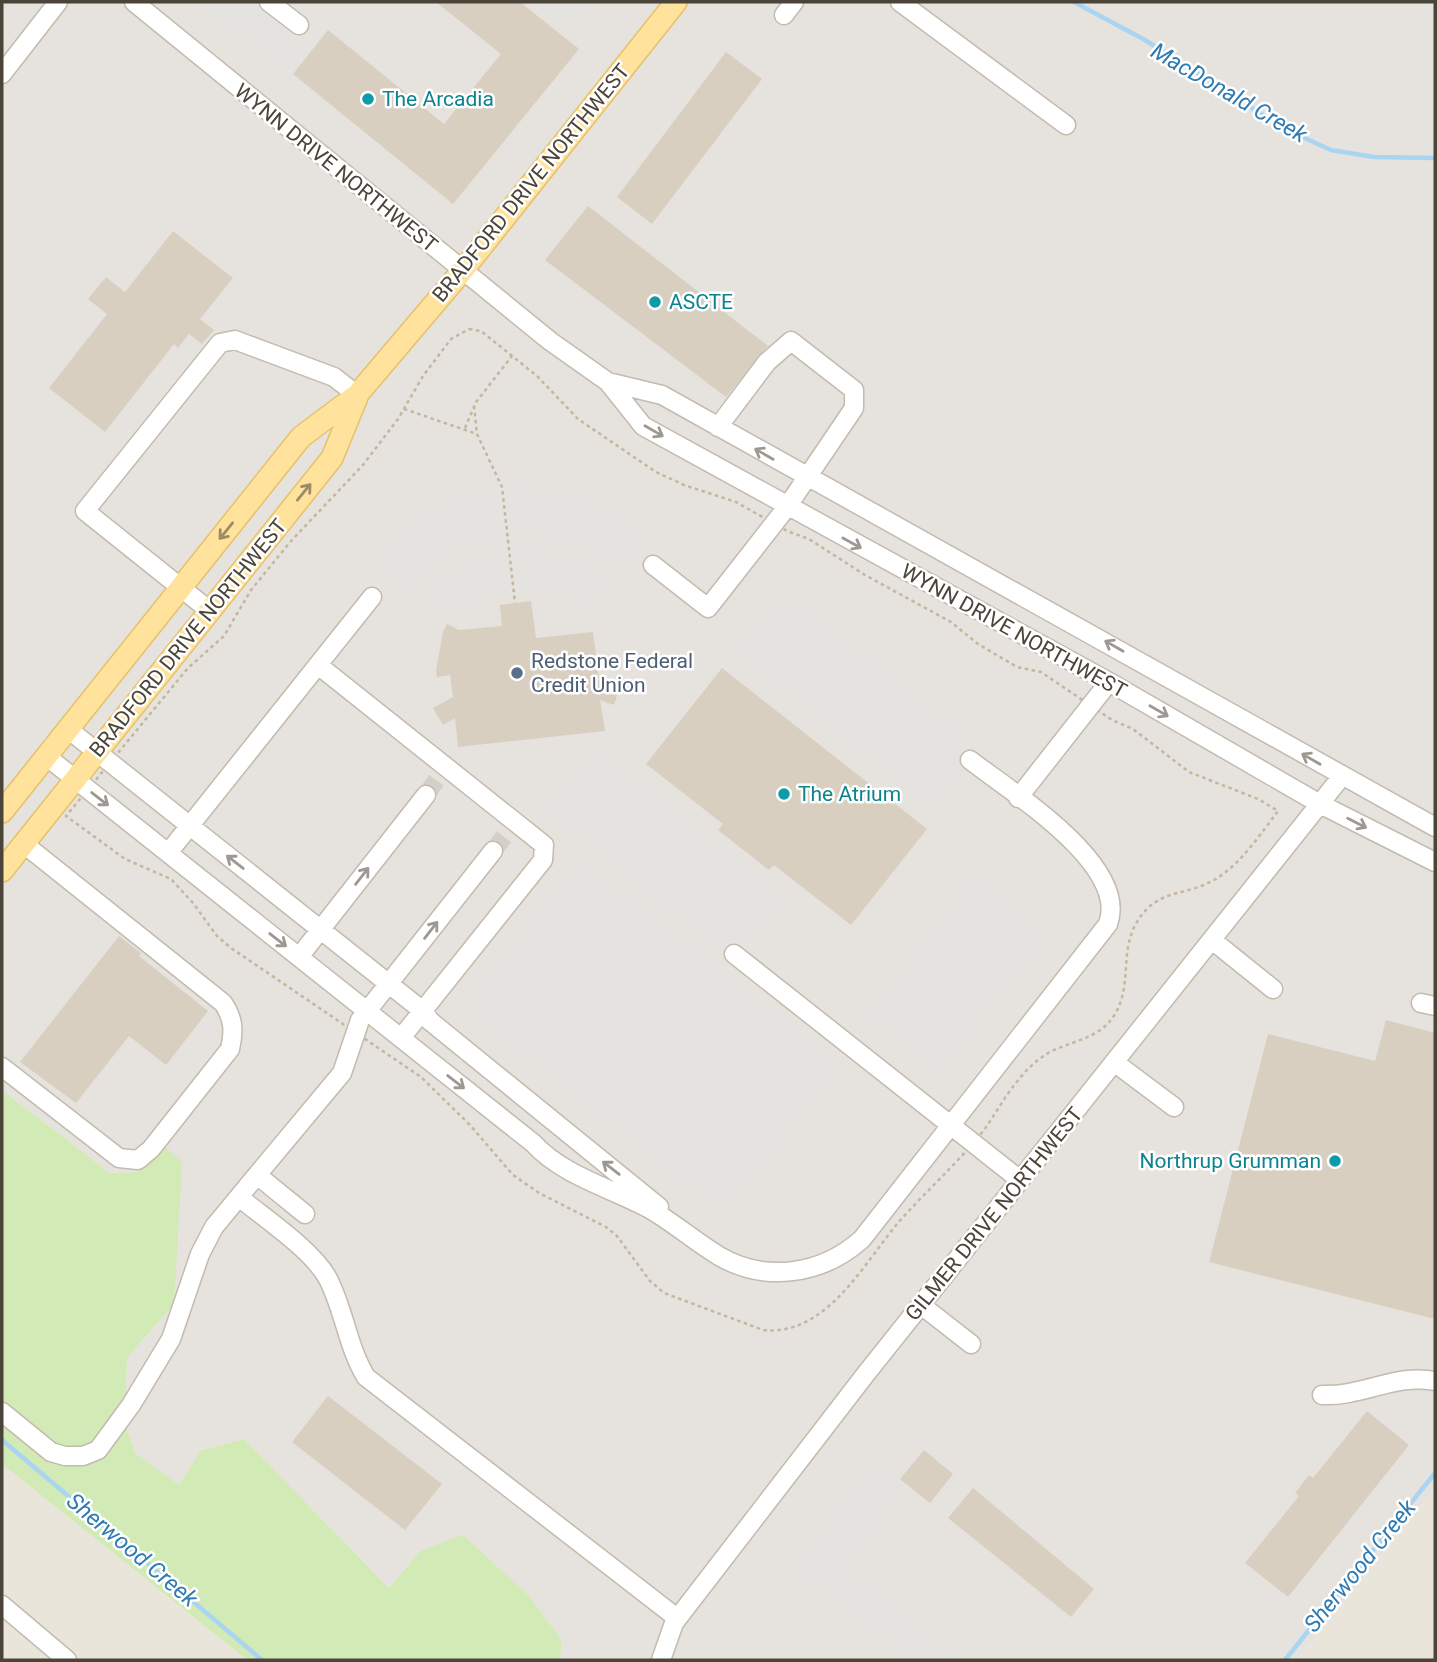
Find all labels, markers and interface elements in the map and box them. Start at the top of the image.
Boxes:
water label: MacDonald Creek [1146,37,1312,149]
street label: BRADFORD DRIVE NORTHWEST [428,59,635,307]
street label: WYNN DRIVE NORTHWEST [230,79,443,258]
place label: The Arcadia [382,87,494,111]
marker: The Arcadia [360,91,376,107]
place label: ASCTE [669,290,733,314]
marker: ASCTE [647,294,663,310]
one-way arrow [643,424,663,438]
one-way arrow [755,446,775,460]
one-way arrow [297,484,312,502]
street label: BRADFORD DRIVE NORTHWEST [85,514,292,762]
one-way arrow [218,522,234,540]
one-way arrow [841,536,862,550]
street label: WYNN DRIVE NORTHWEST [897,559,1131,703]
one-way arrow [1104,638,1124,652]
place label: Redstone Federal Credit Union [531,649,693,697]
marker: Redstone Federal Credit Union [509,665,525,681]
one-way arrow [1148,704,1168,718]
one-way arrow [1302,752,1322,766]
place label: The Atrium [798,782,901,806]
marker: The Atrium [776,786,792,802]
one-way arrow [90,791,108,806]
one-way arrow [1346,817,1366,831]
one-way arrow [226,854,244,869]
one-way arrow [355,867,370,885]
one-way arrow [423,921,438,939]
one-way arrow [268,933,286,948]
one-way arrow [446,1074,465,1089]
street label: GILMER DRIVE NORTHWEST [901,1102,1088,1325]
place label: Northrup Grumman [1139,1149,1321,1173]
marker: Northrup Grumman [1327,1153,1343,1169]
one-way arrow [603,1160,621,1175]
water label: Sherwood Creek [61,1487,203,1613]
water label: Sherwood Creek [1298,1494,1422,1638]

